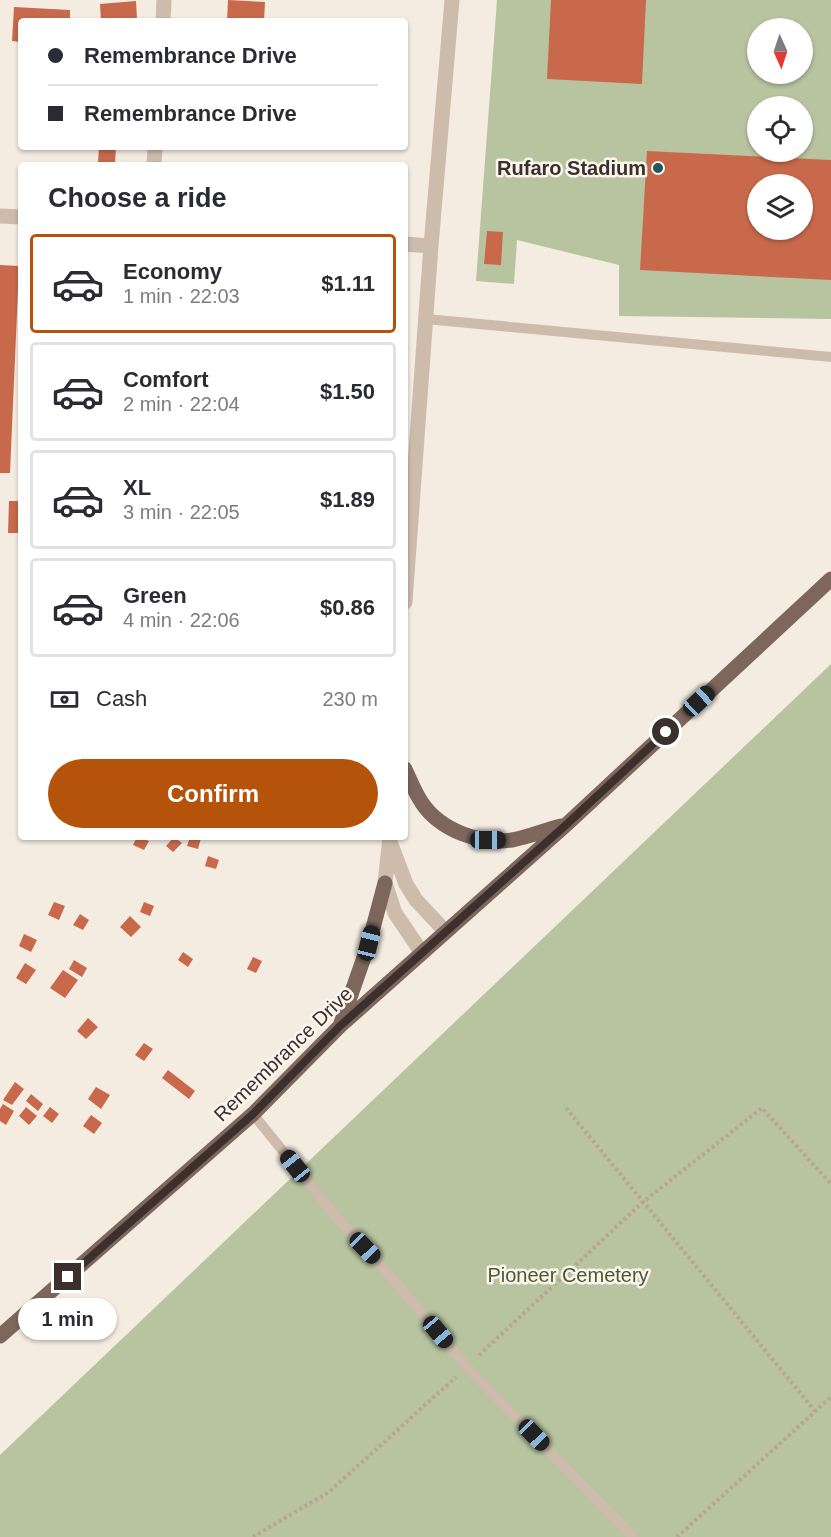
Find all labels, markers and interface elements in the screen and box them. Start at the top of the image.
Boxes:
north arrow [747,18,813,84]
map controls [747,18,813,240]
text: Remembrance Drive [84,43,297,68]
button: locate [747,96,813,162]
text: Remembrance Drive [84,101,297,126]
place label: Rufaro Stadium [497,157,646,179]
marker: Rufaro Stadium [651,161,665,175]
button: layers [747,174,813,240]
text: Choose a ride [48,183,227,213]
icon: car [51,257,105,311]
text: Economy [123,259,222,284]
text: $1.11 [321,271,375,296]
text: 1 min · 22:03 [123,285,240,307]
icon: car [51,365,105,419]
text: Comfort [123,367,209,392]
text: $1.50 [320,379,375,404]
text: 2 min · 22:04 [123,393,240,415]
icon: car [51,473,105,527]
text: XL [123,475,151,500]
text: $1.89 [320,487,375,512]
text: 3 min · 22:05 [123,501,240,523]
icon: car [51,581,105,635]
text: Green [123,583,187,608]
text: $0.86 [320,595,375,620]
text: 4 min · 22:06 [123,609,240,631]
car [680,682,718,720]
icon: cash [48,683,81,716]
text: Cash [96,686,147,711]
text: 230 m [322,688,378,710]
route start [652,718,679,745]
button: Confirm [48,759,378,828]
car [470,831,506,849]
car [356,923,382,963]
street label: Remembrance Drive [209,982,357,1126]
car [277,1146,313,1186]
car [346,1229,384,1267]
route end [54,1263,81,1290]
park label: Pioneer Cemetery [487,1264,649,1286]
callout: 1 min [19,1298,118,1340]
text: 1 min [41,1308,94,1330]
car [420,1312,456,1352]
car [515,1416,553,1454]

